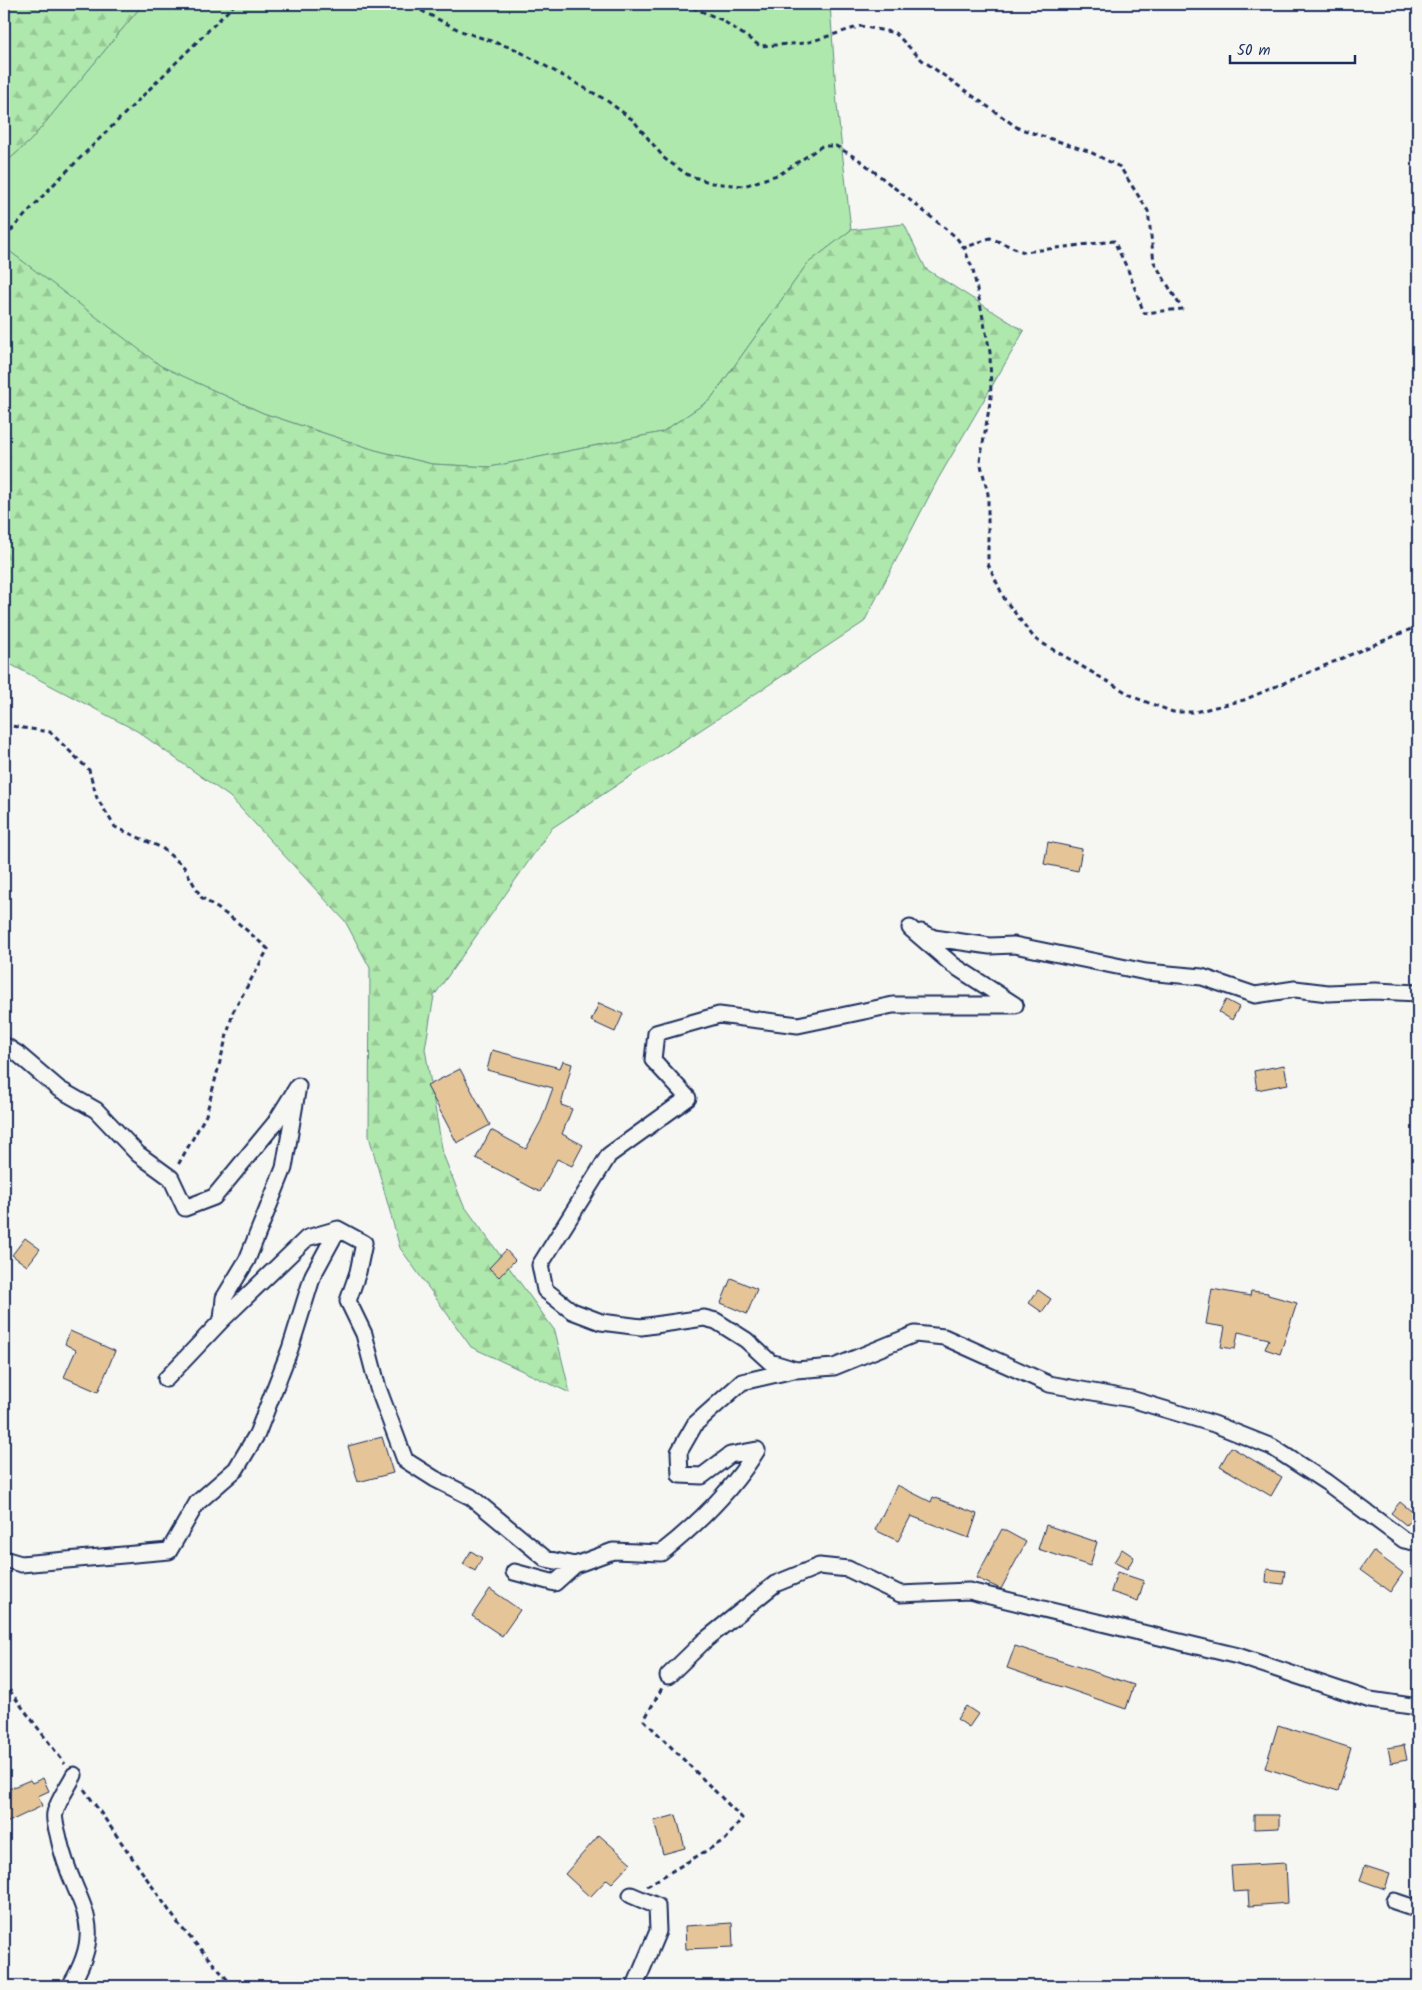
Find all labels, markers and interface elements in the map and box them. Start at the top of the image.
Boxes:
scale bar [1230,32,1354,64]
text: 50 m [1237,39,1271,63]

